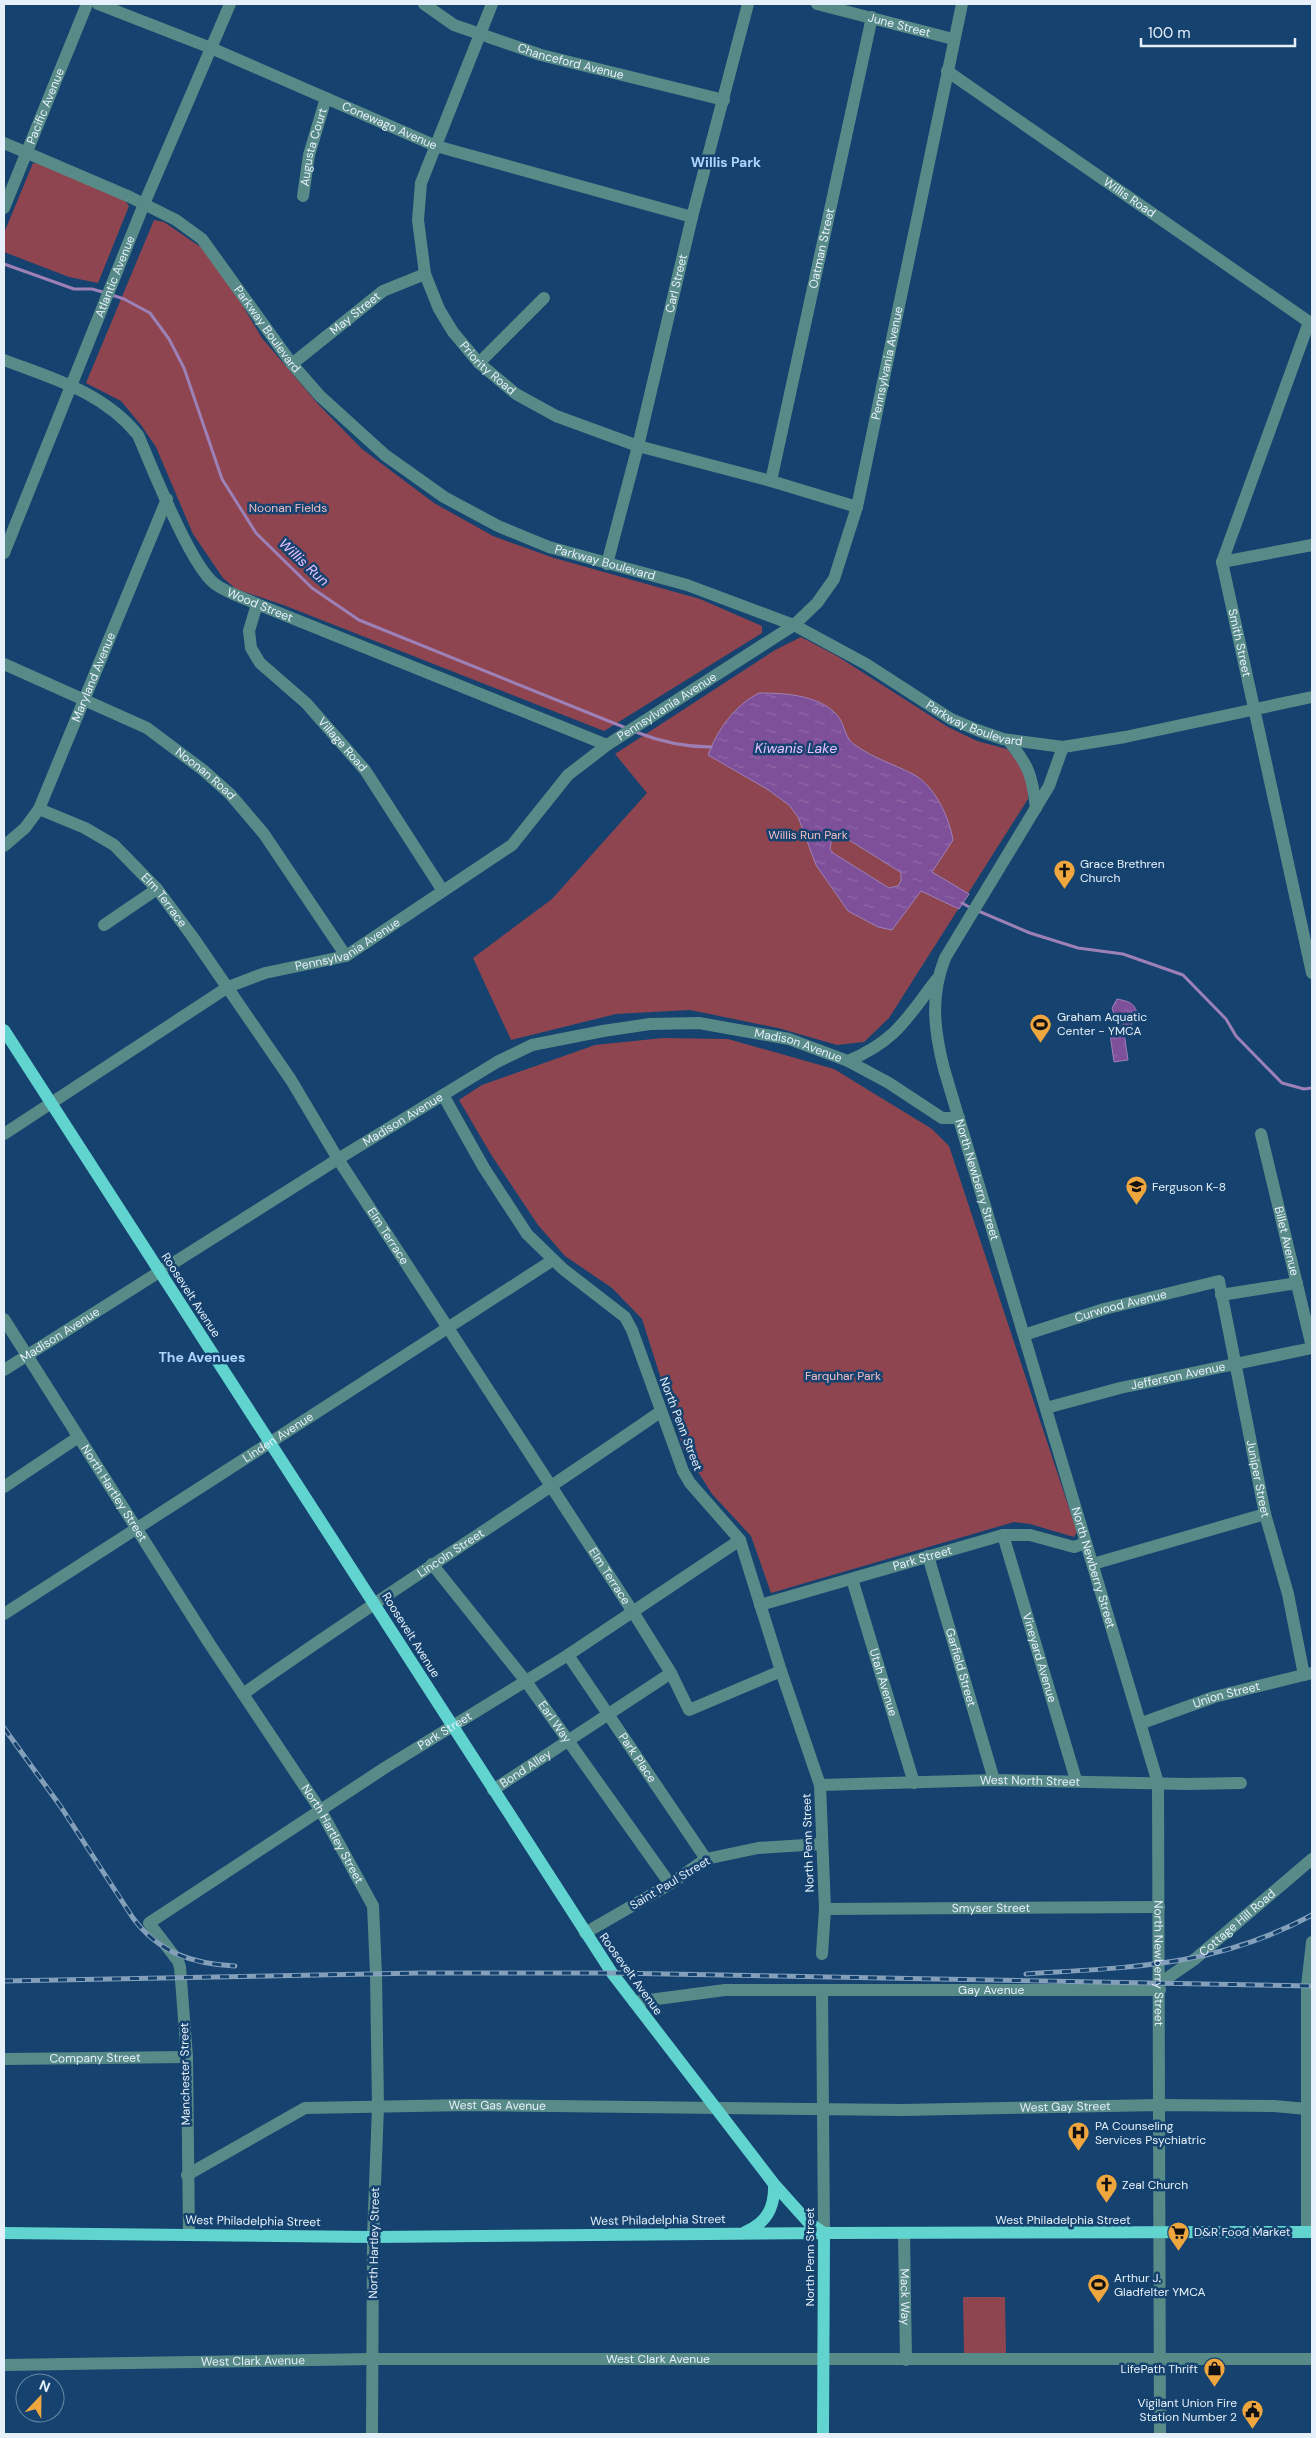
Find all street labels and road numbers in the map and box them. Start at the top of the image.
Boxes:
street label: June Street [866,9,933,41]
street label: Chanceford Avenue [515,40,626,83]
street label: Pacific Avenue [23,66,68,146]
street label: Conewago Avenue [339,98,440,154]
street label: Augusta Court [297,106,331,187]
street label: Willis Road [1100,174,1159,221]
street label: Oatman Street [805,207,838,290]
street label: Atlantic Avenue [91,233,139,320]
street label: Carl Street [662,252,691,314]
street label: Parkway Boulevard [230,283,304,376]
street label: May Street [327,288,384,338]
street label: Pennsylvania Avenue [867,305,907,421]
street label: Priority Road [456,338,519,398]
street label: Parkway Boulevard [553,541,657,584]
street label: Wood Street [224,584,296,626]
street label: Smith Street [1224,607,1255,679]
street label: Maryland Avenue [68,630,119,724]
street label: Pennsylvania Avenue [614,669,720,744]
street label: Parkway Boulevard [923,697,1024,750]
street label: Village Road [314,714,371,775]
street label: Noonan Road [172,744,239,803]
street label: Elm Terrace [138,870,191,930]
street label: Pennsylvania Avenue [294,914,403,974]
street label: Madison Avenue [753,1025,844,1066]
street label: Madison Avenue [360,1089,446,1150]
street label: North Newberry Street [951,1117,1003,1243]
street label: Elm Terrace [364,1204,413,1268]
street label: Billet Avenue [1271,1205,1303,1277]
street label: Roosevelt Avenue [158,1250,224,1341]
street label: Curwood Avenue [1073,1286,1168,1326]
street label: Madison Avenue [17,1304,103,1366]
street label: Jefferson Avenue [1129,1358,1227,1394]
street label: North Penn Street [656,1375,706,1473]
street label: Linden Avenue [239,1408,317,1466]
street label: Juniper Street [1243,1439,1274,1520]
street label: North Hartley Street [77,1442,151,1545]
street label: North Newberry Street [1068,1505,1119,1630]
street label: Lincoln Street [414,1525,487,1581]
street label: Park Street [891,1542,954,1574]
street label: Elm Terrace [585,1545,634,1608]
street label: Roosevelt Avenue [378,1589,444,1681]
street label: Vineyard Avenue [1019,1611,1061,1705]
street label: Garfield Street [942,1626,980,1709]
street label: Utah Avenue [866,1646,901,1718]
street label: Union Street [1191,1678,1262,1712]
street label: Earl Way [534,1698,575,1746]
street label: Park Street [414,1708,475,1754]
street label: Park Place [615,1730,660,1786]
street label: Bond Alley [497,1746,555,1791]
street label: West North Street [980,1772,1081,1790]
street label: North Hartley Street [298,1781,367,1887]
street label: North Penn Street [798,1793,818,1893]
street label: Saint Paul Street [627,1853,713,1913]
street label: Cottage Hill Road [1196,1886,1279,1960]
street label: Smyser Street [952,1900,1031,1916]
street label: North Newberry Street [1150,1900,1167,2026]
street label: Roosevelt Avenue [596,1930,666,2018]
street label: Gay Avenue [958,1982,1024,1998]
street label: Manchester Street [176,2022,194,2126]
street label: Company Street [49,2050,141,2067]
street label: West Gas Avenue [449,2097,546,2114]
street label: West Gay Street [1020,2098,1111,2116]
street label: North Hartley Street [365,2187,383,2299]
street label: North Penn Street [802,2207,818,2307]
street label: West Philadelphia Street [590,2211,726,2229]
street label: West Philadelphia Street [185,2212,321,2230]
street label: West Philadelphia Street [995,2212,1131,2228]
street label: Mack Way [897,2268,913,2326]
street label: West Clark Avenue [606,2351,710,2367]
street label: West Clark Avenue [201,2352,305,2370]

